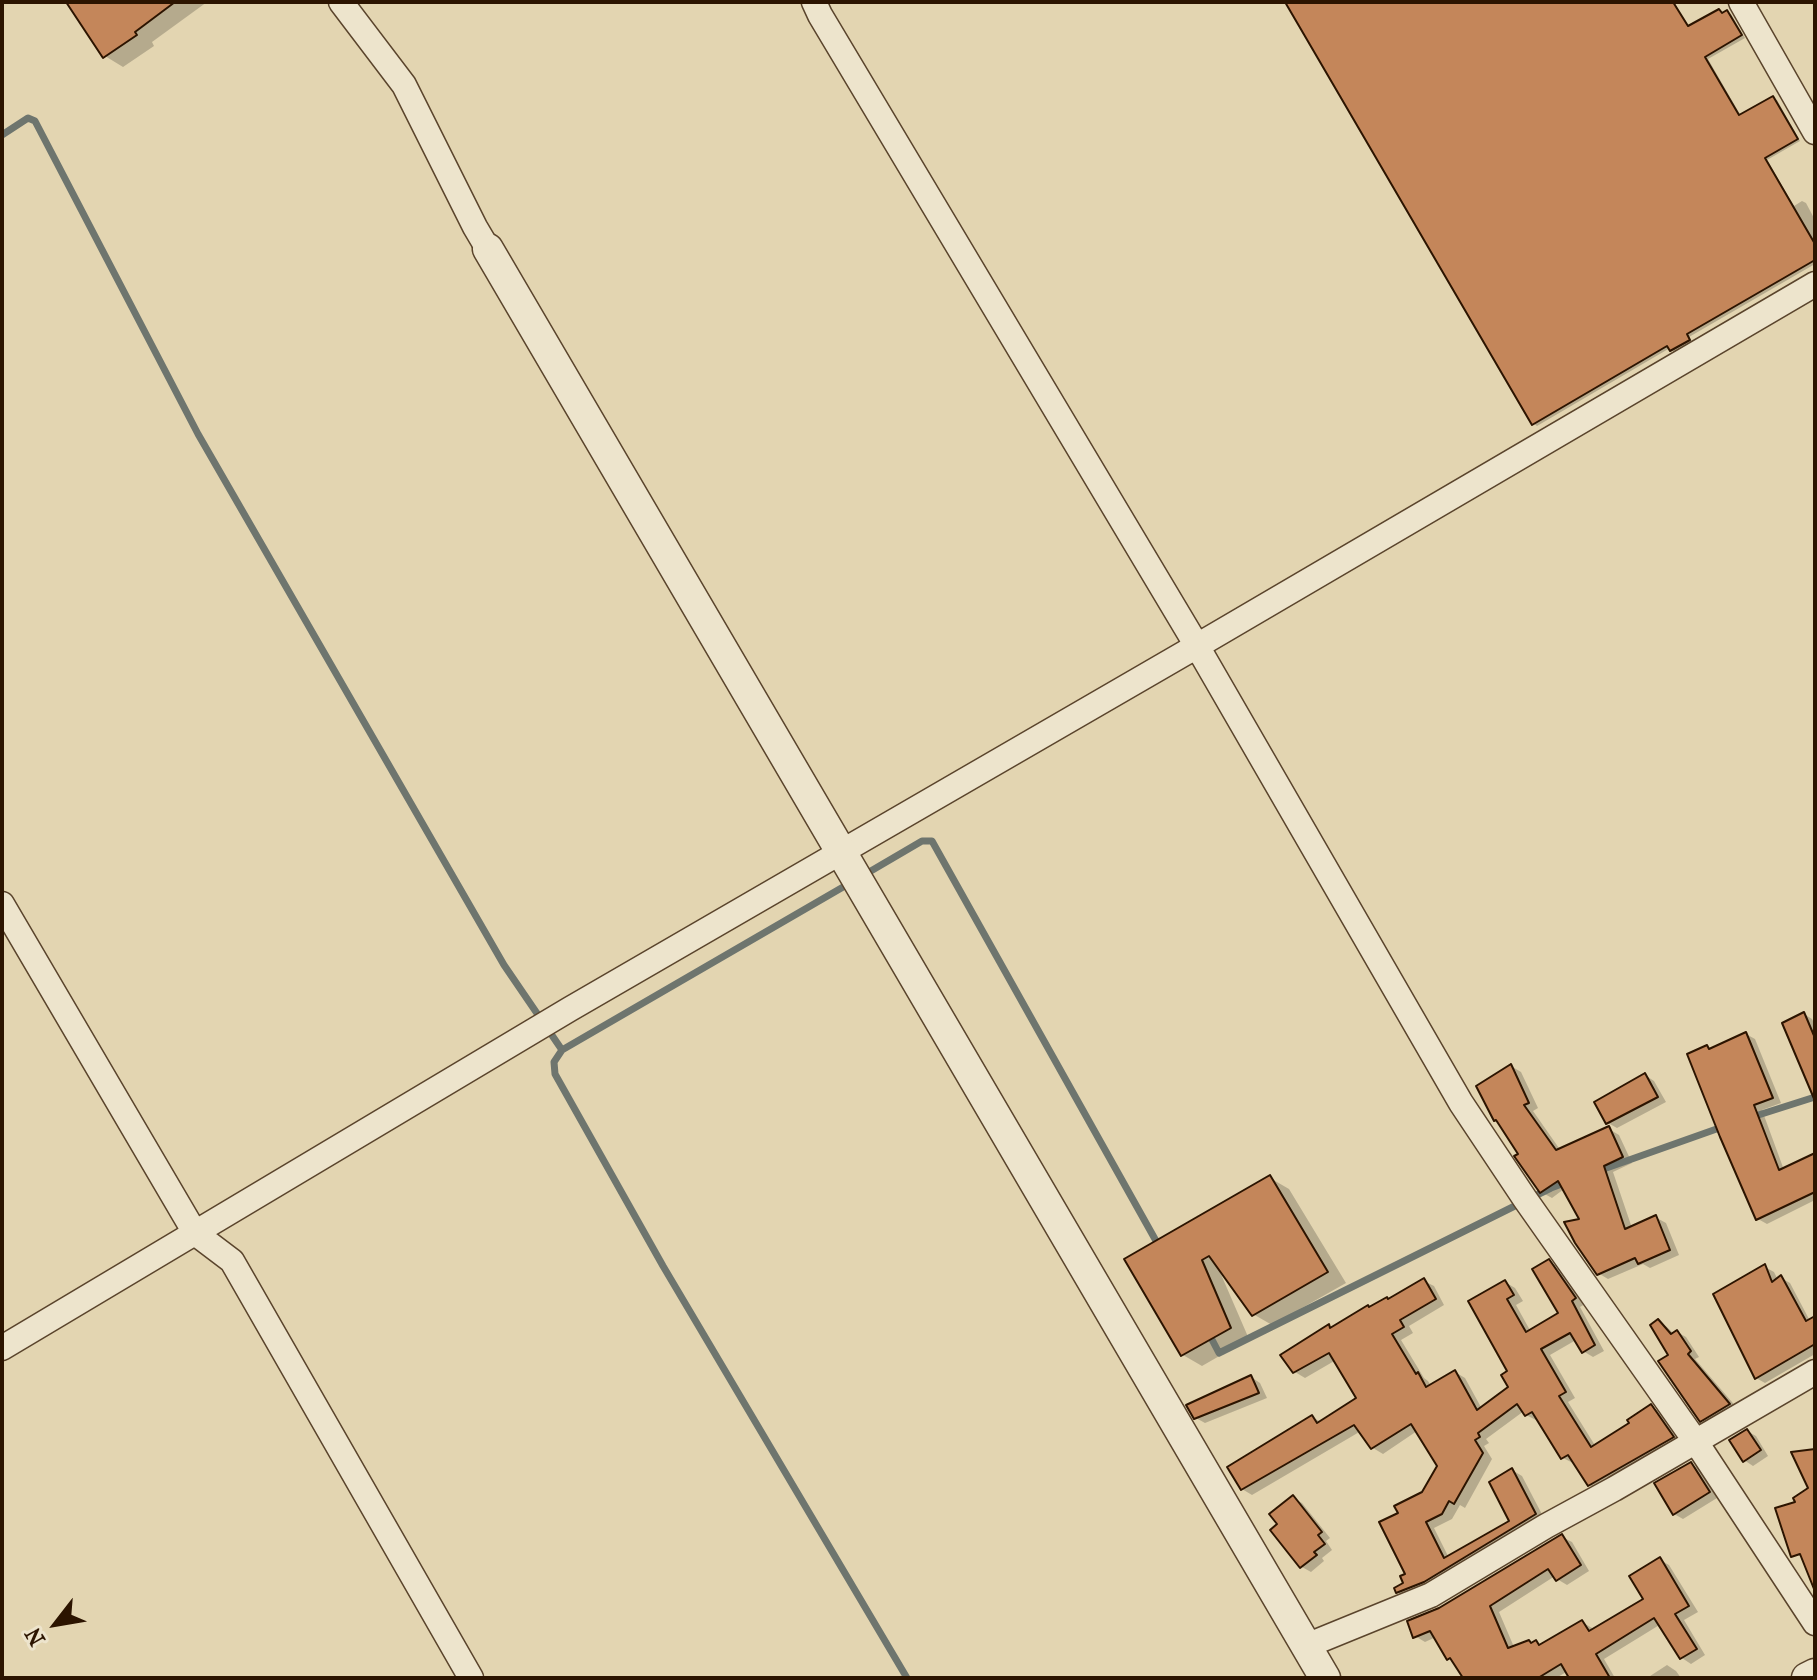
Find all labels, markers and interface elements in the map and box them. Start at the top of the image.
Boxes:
north arrow [16,1584,96,1664]
text: N [20,1623,51,1650]

